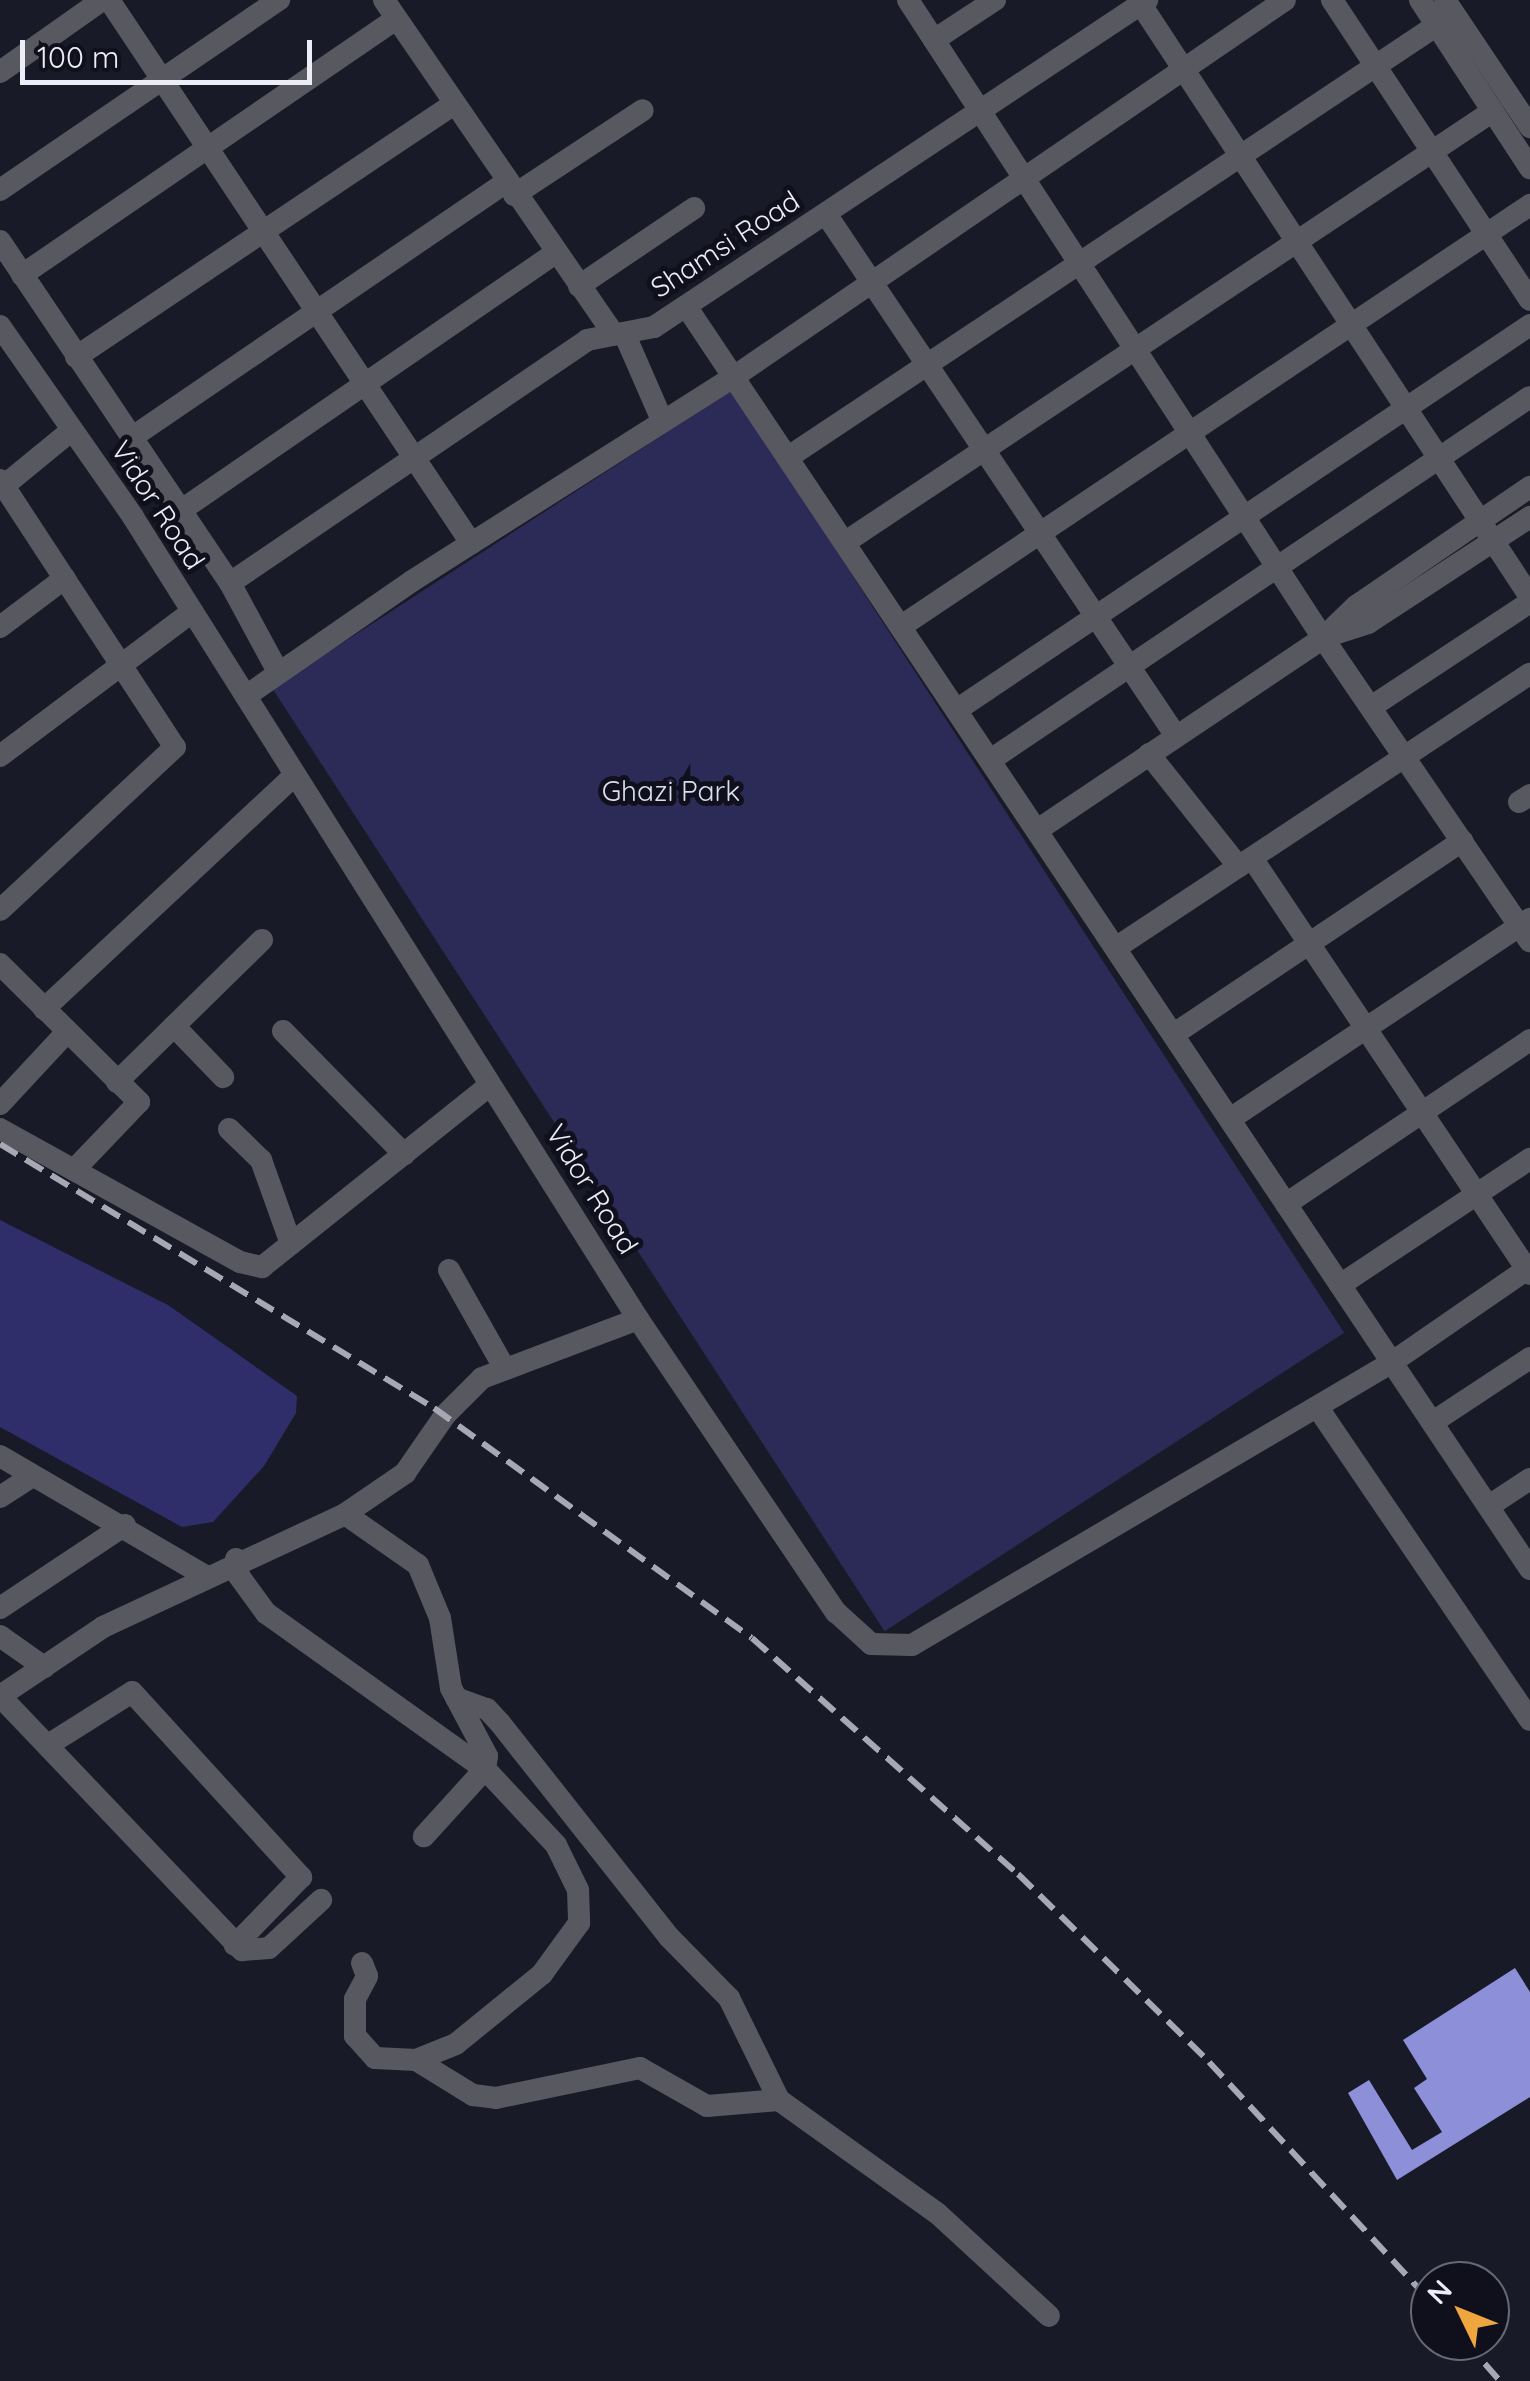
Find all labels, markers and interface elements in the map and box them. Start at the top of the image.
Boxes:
scale bar [25,20,318,82]
text: 100 m [37,38,119,76]
street label: Shamsi Road [644,184,806,304]
street label: Vidor Road [104,434,212,576]
park label: Ghazi Park [602,774,740,808]
street label: Vidor Road [539,1118,645,1260]
north arrow [1410,2261,1510,2361]
text: N [1419,2272,1459,2311]

